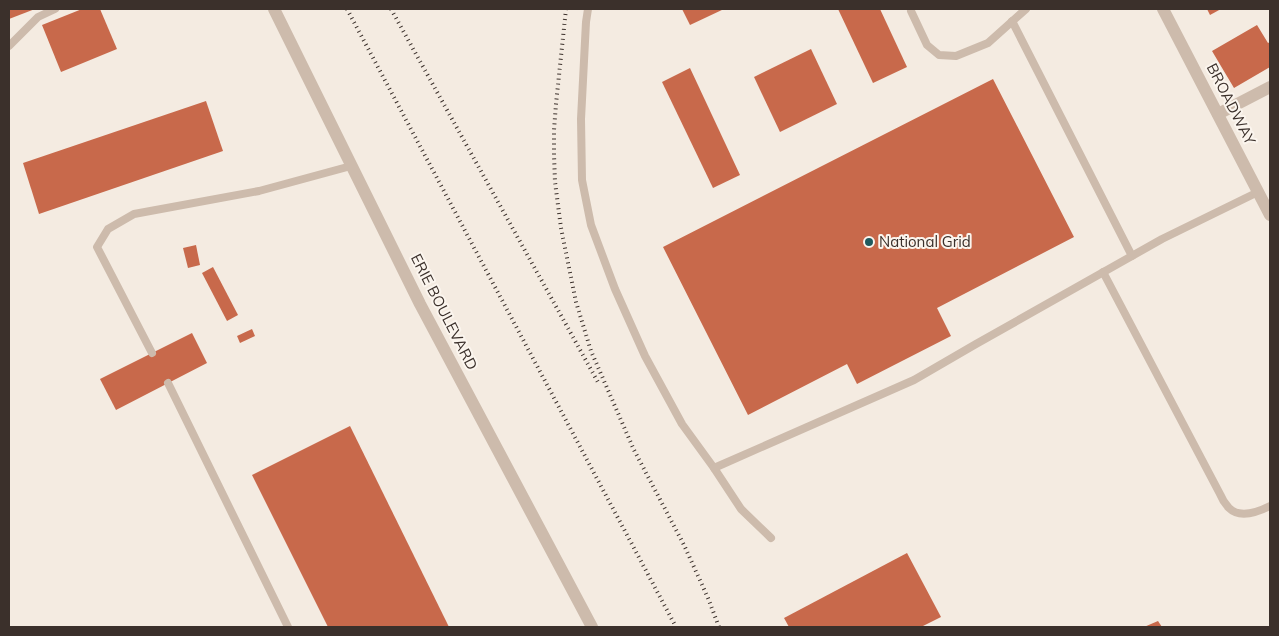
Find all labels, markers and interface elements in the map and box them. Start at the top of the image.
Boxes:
street label: BROADWAY [1203,60,1260,148]
place label: National Grid [879,232,971,251]
marker: National Grid [863,236,875,248]
street label: ERIE BOULEVARD [407,251,482,373]

